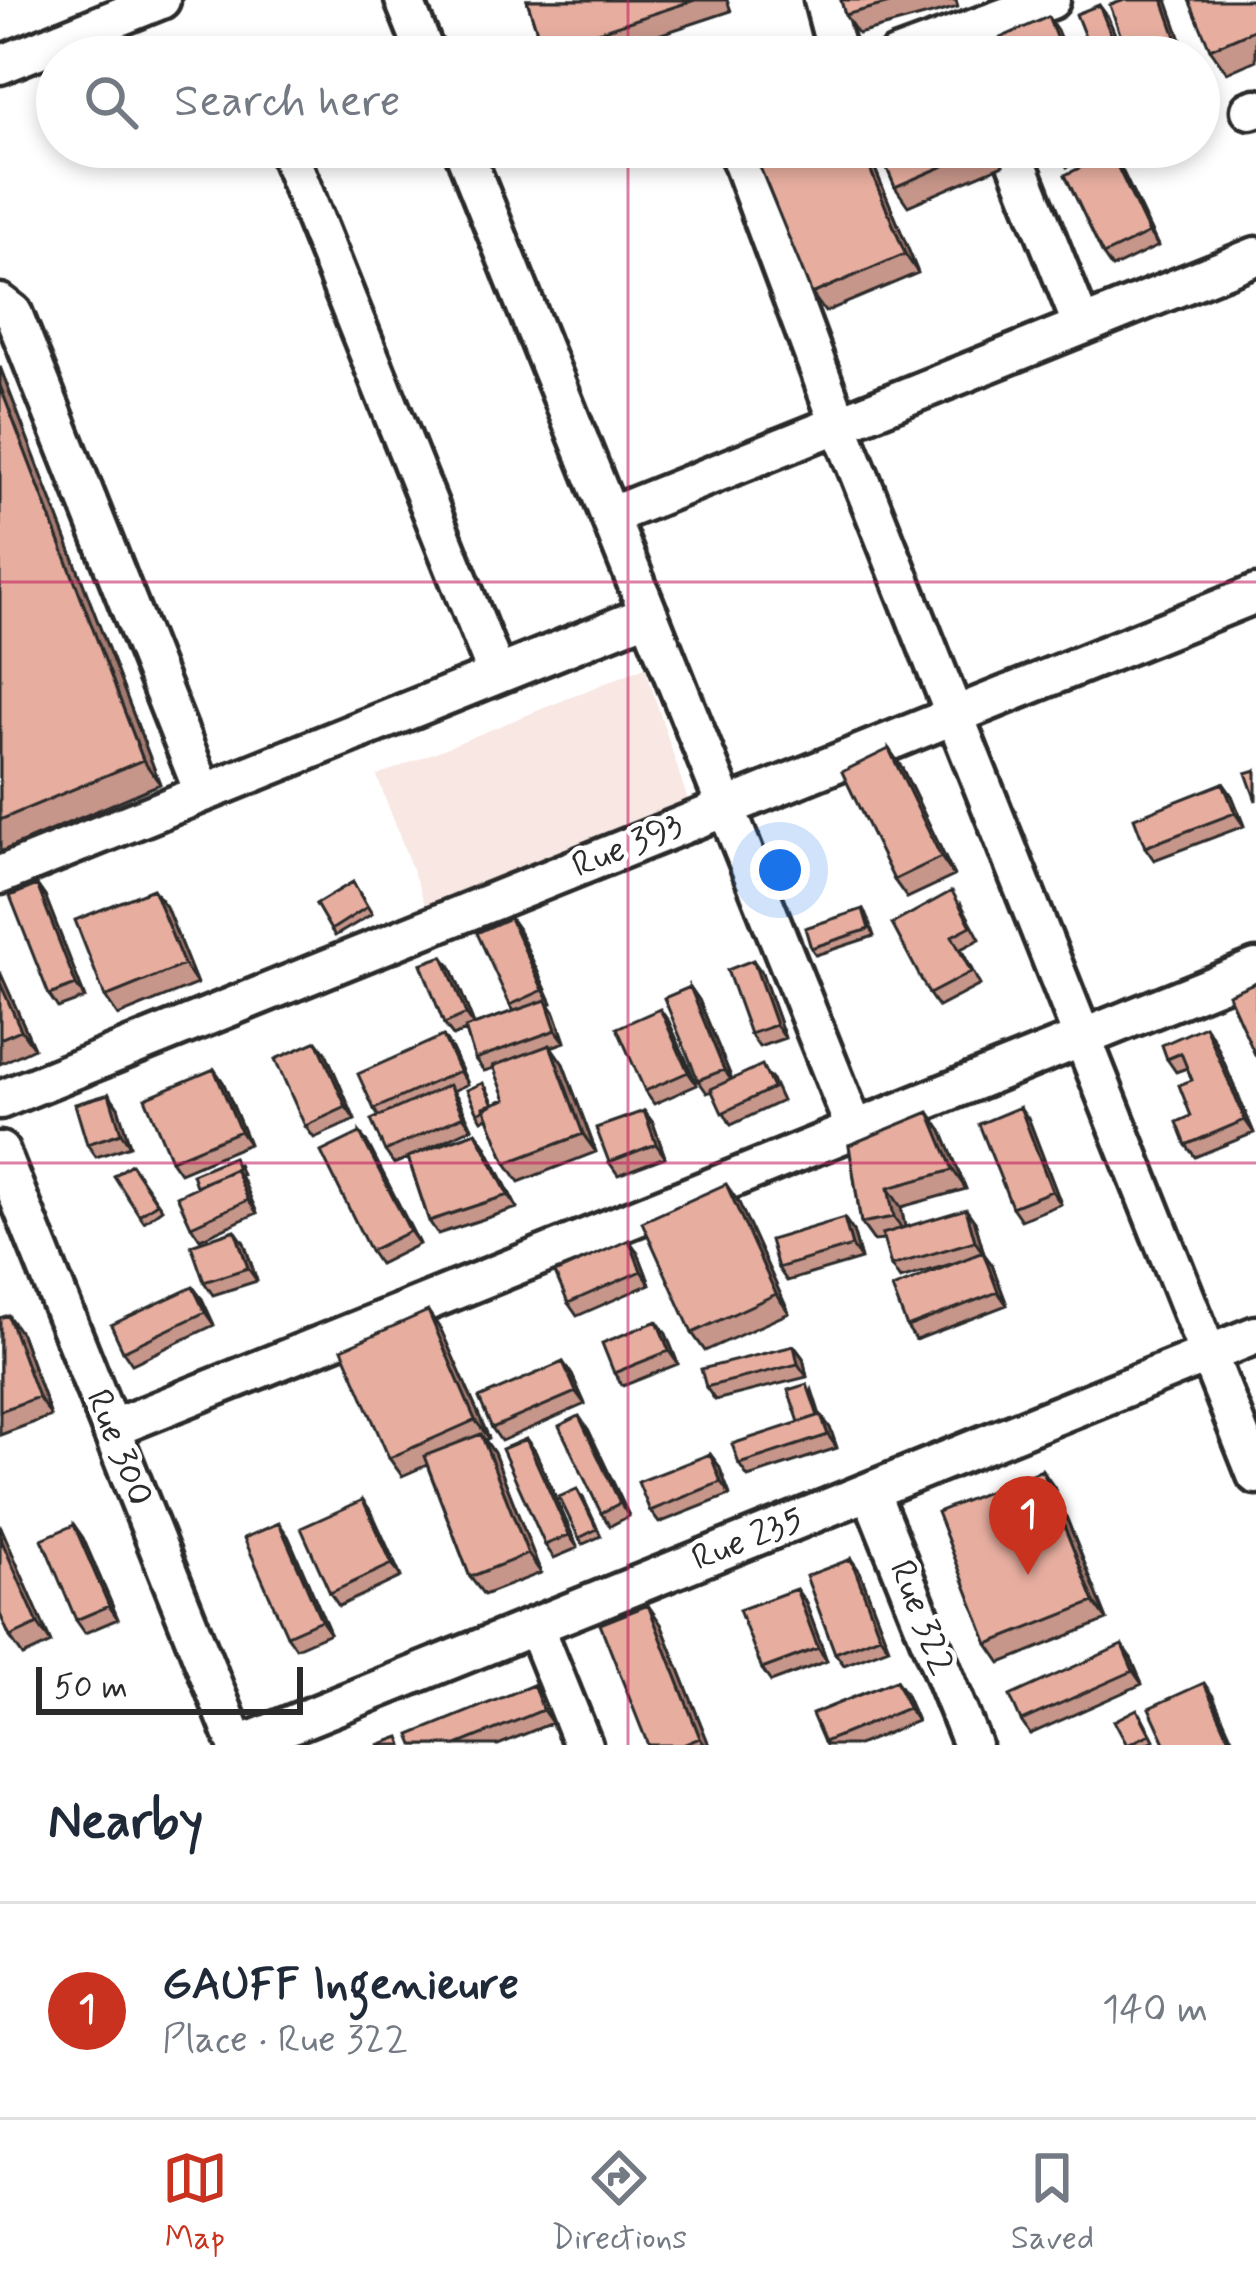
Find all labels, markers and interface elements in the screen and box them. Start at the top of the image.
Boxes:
search box [36,36,1220,168]
icon: search [78,69,144,135]
text: Search here [174,73,401,132]
street label: Rue 393 [566,804,690,890]
your location [750,840,810,900]
street label: Rue 300 [73,1383,163,1513]
pin: 1 [989,1476,1067,1575]
street label: Rue 235 [685,1496,811,1584]
street label: Rue 322 [877,1554,965,1682]
scale bar [36,1661,303,1714]
text: 50 m [54,1666,128,1710]
text: Nearby [48,1790,203,1856]
text: GAUFF Ingenieure [162,1956,519,2015]
text: 1 [78,1985,96,2036]
text: 140 m [1102,1985,1208,2036]
text: Place · Rue 322 [162,2015,408,2066]
tab: Map [162,2145,228,2261]
tab: Directions [551,2145,687,2261]
tab: Saved [1011,2145,1094,2261]

